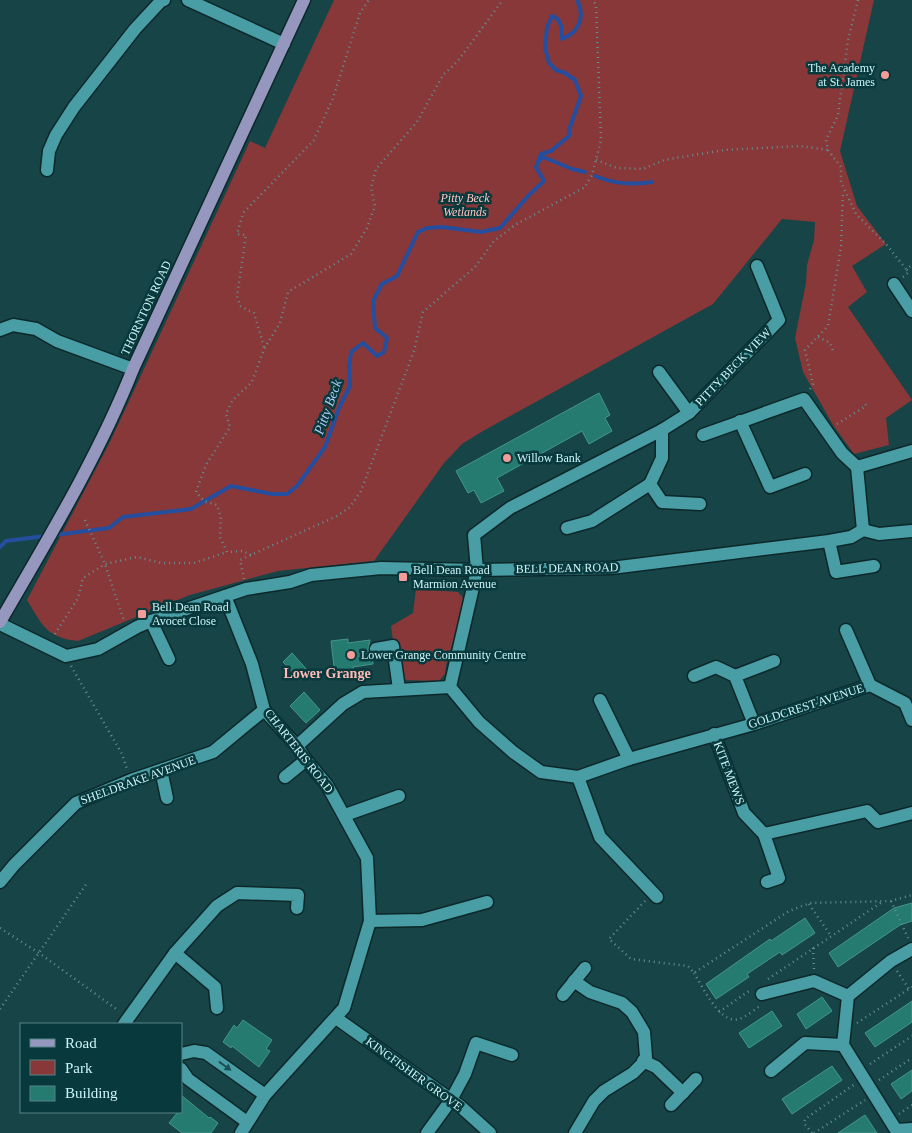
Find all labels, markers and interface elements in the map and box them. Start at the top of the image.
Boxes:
place label: The Academy at St. James [808,61,875,89]
marker: The Academy at St. James [879,69,891,81]
park label: Pitty Beck Wetlands [440,191,490,219]
street label: THORNTON ROAD [118,258,174,358]
street label: PITTY BECK VIEW [692,325,774,409]
water label: Pitty Beck [311,377,345,437]
place label: Willow Bank [517,451,581,465]
marker: Willow Bank [501,452,513,464]
street label: BELL DEAN ROAD [515,560,619,576]
place label: Bell Dean Road Marmion Avenue [413,563,496,591]
marker: Bell Dean Road Marmion Avenue [397,571,409,583]
place label: Bell Dean Road Avocet Close [152,600,229,628]
marker: Bell Dean Road Avocet Close [136,608,148,620]
place label: Lower Grange Community Centre [361,648,526,662]
marker: Lower Grange Community Centre [345,649,357,661]
district label: Lower Grange [283,666,371,681]
street label: GOLDCREST AVENUE [746,681,866,731]
street label: CHARTERIS ROAD [262,706,336,796]
street label: KITE MEWS [711,740,747,806]
street label: SHELDRAKE AVENUE [79,753,197,807]
legend [20,1023,182,1113]
street label: KINGFISHER GROVE [363,1034,465,1114]
text: Road [65,1035,97,1051]
text: Park [65,1060,93,1076]
one-way arrow [218,1061,232,1071]
text: Building [65,1085,118,1101]

